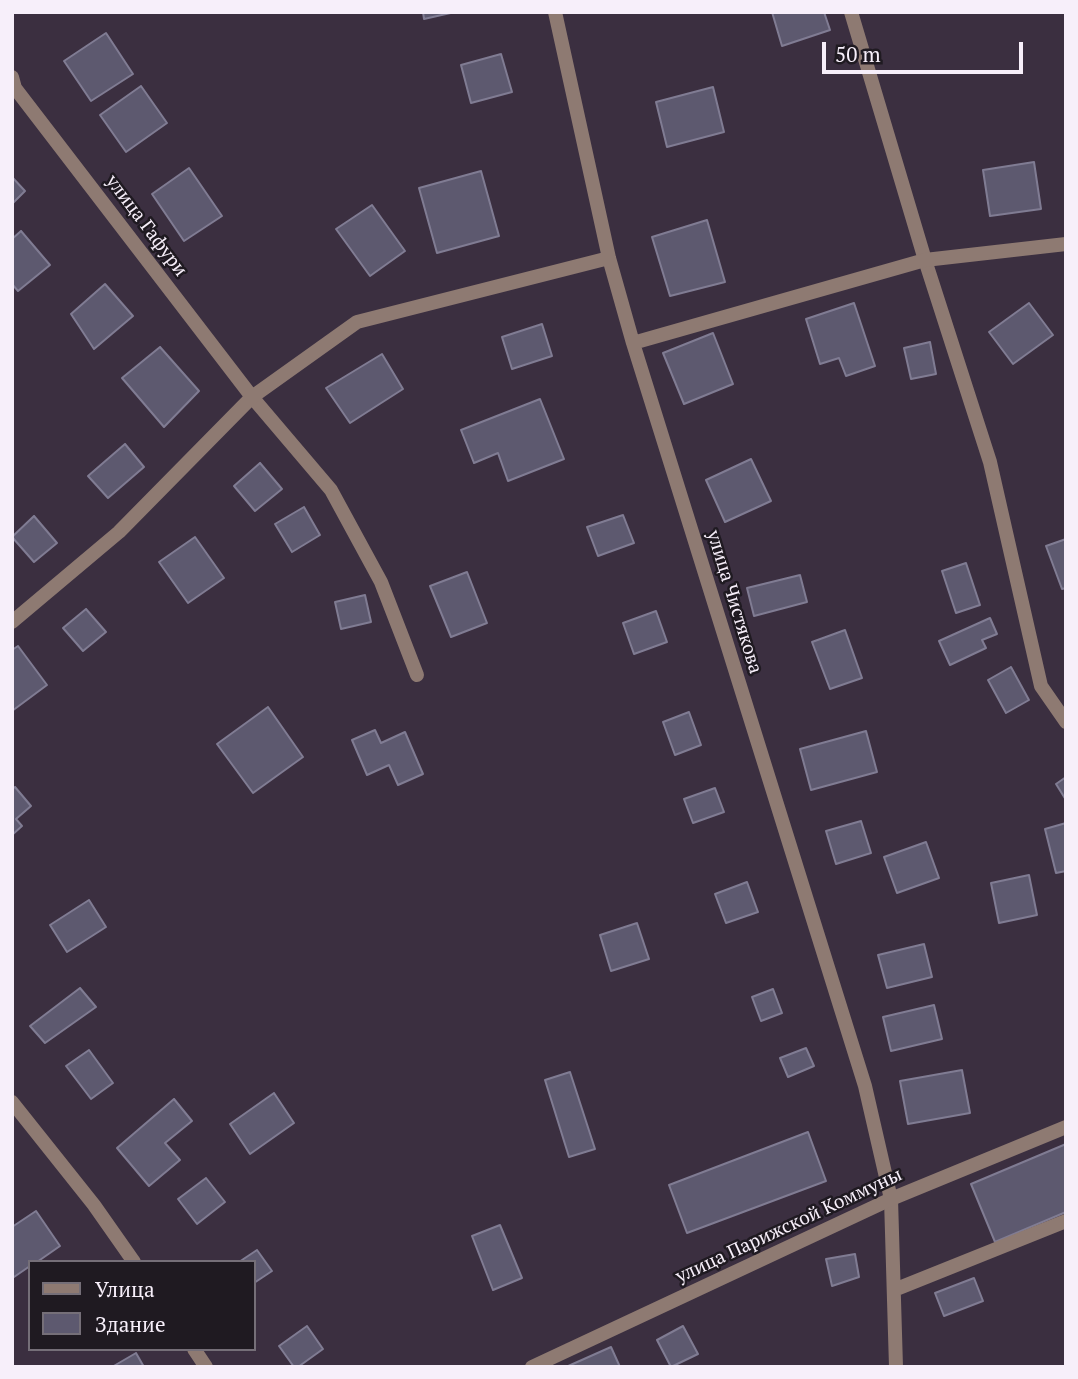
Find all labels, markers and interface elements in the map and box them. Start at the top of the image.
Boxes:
scale bar [826,28,1027,72]
text: 50 m [835,40,881,68]
street label: улица Гафури [100,171,192,281]
street label: улица Чистякова [701,528,767,676]
street label: улица Парижской Коммуны [672,1163,906,1289]
legend [28,1260,256,1351]
text: Улица [95,1275,155,1303]
text: Здание [95,1310,166,1338]

